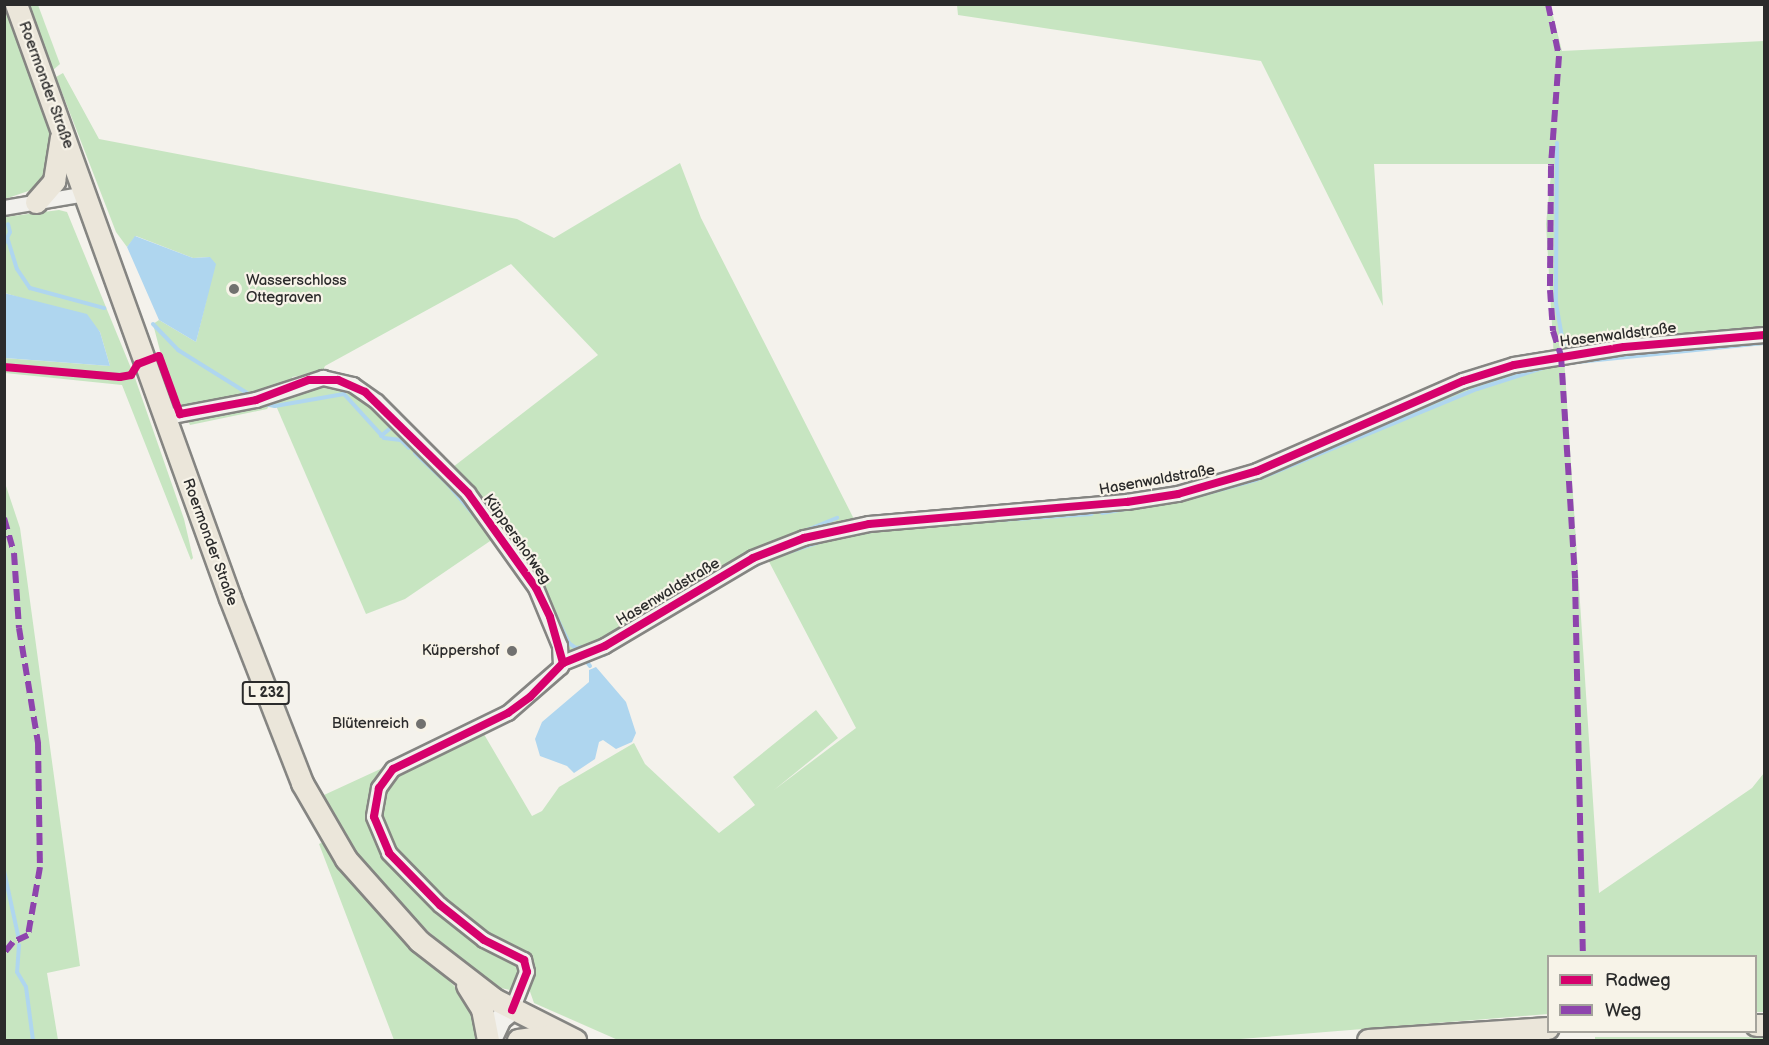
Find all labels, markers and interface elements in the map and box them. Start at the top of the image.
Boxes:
street label: Roermonder Straße [15,19,77,151]
place label: Wasserschloss Ottegraven [246,271,347,306]
marker: Wasserschloss Ottegraven [227,282,241,296]
street label: Hasenwaldstraße [1559,319,1677,351]
street label: Hasenwaldstraße [1098,461,1216,499]
street label: Roermonder Straße [179,476,241,608]
street label: Küppershofweg [479,490,555,588]
street label: Hasenwaldstraße [613,554,723,630]
place label: Küppershof [422,642,500,660]
marker: Küppershof [505,644,519,658]
road number: L 232 [240,682,292,704]
place label: Blütenreich [332,715,409,733]
marker: Blütenreich [414,717,428,731]
legend [1547,955,1757,1033]
text: Radweg [1605,970,1671,991]
text: Weg [1605,1000,1641,1021]

